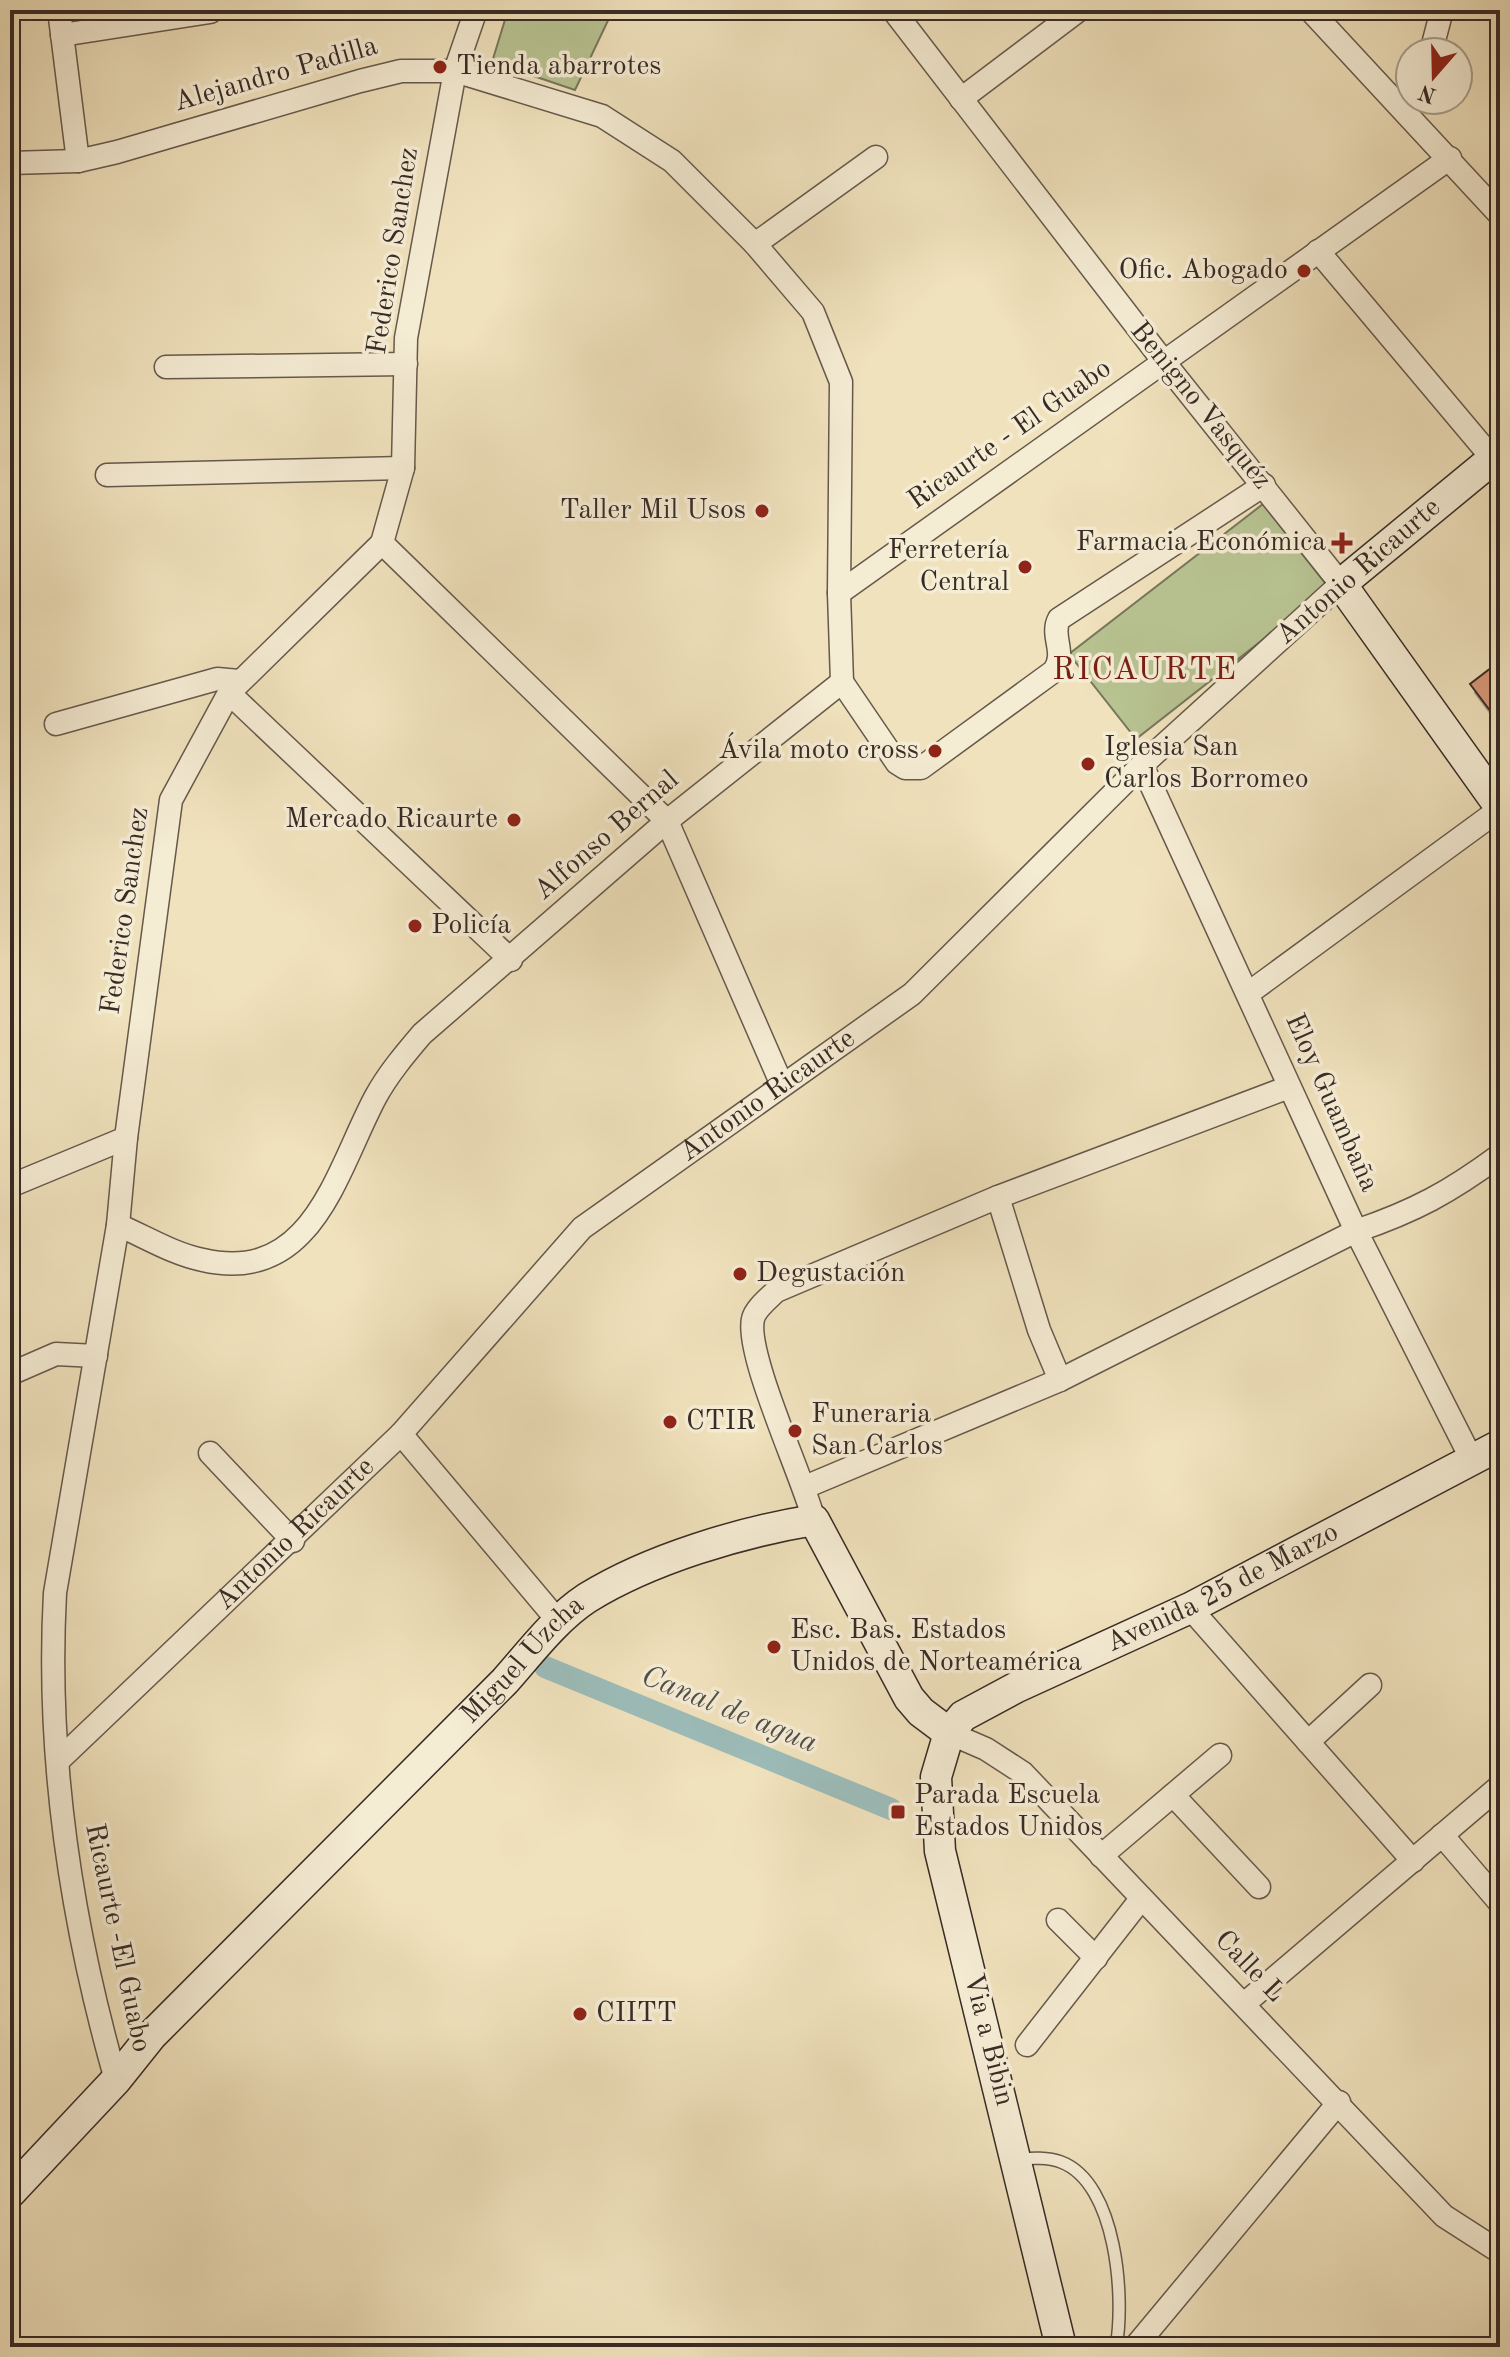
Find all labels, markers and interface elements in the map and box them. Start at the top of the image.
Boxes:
street label: Alejandro Padilla [171,33,381,117]
north arrow [1394,36,1474,116]
place label: Tienda abarrotes [456,53,662,81]
marker: Tienda abarrotes [431,58,449,76]
text: N [1416,80,1440,106]
street label: Federico Sanchez [364,145,424,357]
place label: Ofic. Abogado [1119,257,1288,285]
marker: Ofic. Abogado [1295,262,1313,280]
street label: Benigno Vasquéz [1124,317,1276,495]
street label: Ricaurte - El Guabo [903,355,1117,515]
street label: Antonio Ricaurte [1272,493,1446,651]
place label: Taller Mil Usos [560,497,746,525]
marker: Taller Mil Usos [753,502,771,520]
place label: Farmacia Económica [1076,529,1326,557]
marker: Farmacia Económica [1333,534,1351,552]
place label: Ferretería Central [888,537,1009,597]
marker: Ferretería Central [1016,558,1034,576]
district label: RICAURTE [1052,655,1238,687]
place label: Ávila moto cross [718,732,919,765]
place label: Iglesia San Carlos Borromeo [1104,734,1309,794]
marker: Ávila moto cross [926,742,944,760]
marker: Iglesia San Carlos Borromeo [1079,755,1097,773]
street label: Alfonso Bernal [529,766,685,906]
street label: Federico Sanchez [98,805,154,1017]
place label: Mercado Ricaurte [285,806,498,834]
marker: Mercado Ricaurte [505,811,523,829]
place label: Policía [431,912,511,940]
marker: Policía [406,917,424,935]
street label: Eloy Guambaña [1279,1010,1383,1196]
street label: Antonio Ricaurte [675,1025,861,1168]
place label: Degustación [756,1260,905,1288]
marker: Degustación [731,1265,749,1283]
place label: Funeraria San Carlos [811,1401,943,1461]
place label: CTIR [686,1408,756,1436]
marker: CTIR [661,1413,679,1431]
marker: Funeraria San Carlos [786,1422,804,1440]
street label: Antonio Ricaurte [211,1453,380,1616]
street label: Avenida 25 de Marzo [1102,1518,1343,1658]
street label: Miguel Uzcha [456,1591,590,1730]
place label: Esc. Bas. Estados Unidos de Norteamérica [790,1617,1082,1677]
marker: Esc. Bas. Estados Unidos de Norteamérica [765,1638,783,1656]
water label: Canal de agua [637,1661,821,1759]
place label: Parada Escuela Estados Unidos [914,1782,1103,1842]
marker: Parada Escuela Estados Unidos [889,1803,907,1821]
street label: Ricaurte -El Guabo [79,1821,155,2055]
street label: Calle L [1209,1926,1289,2008]
street label: Via a Bibin [958,1971,1018,2109]
place label: CIITT [596,2000,677,2028]
marker: CIITT [571,2005,589,2023]

